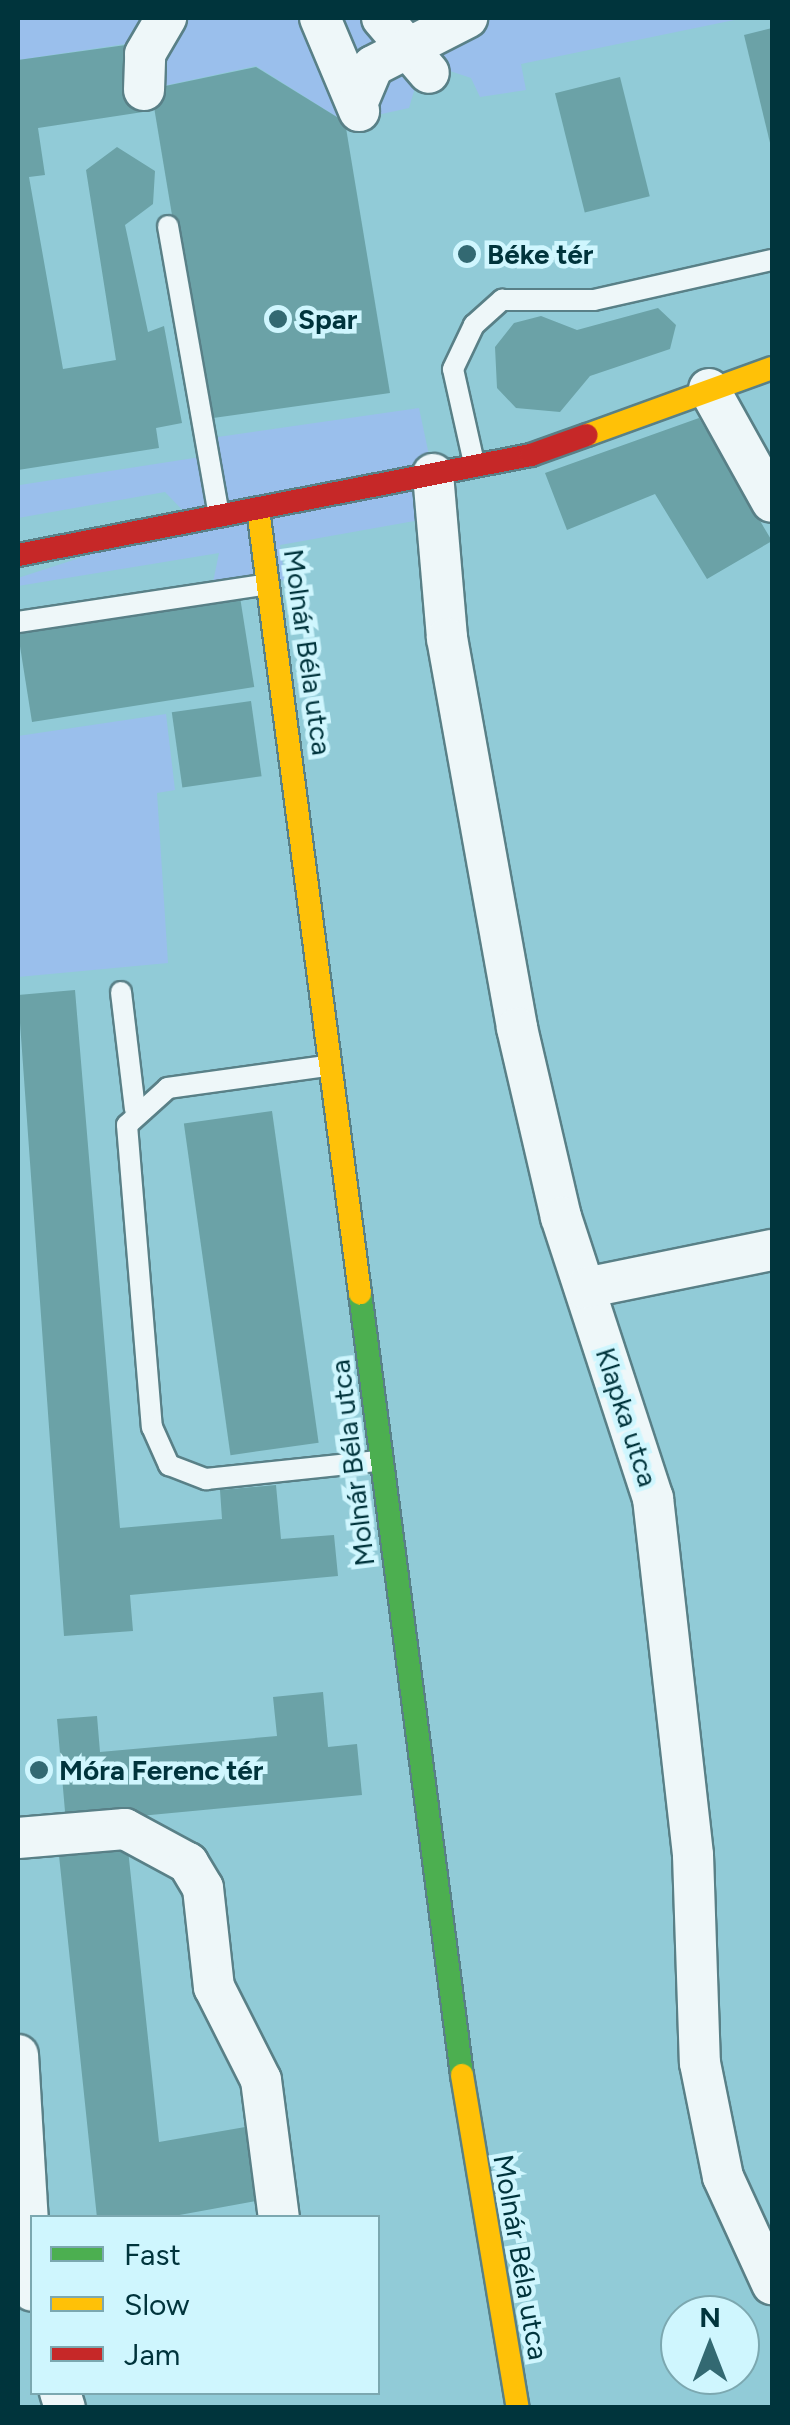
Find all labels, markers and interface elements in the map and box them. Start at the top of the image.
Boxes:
place label: Béke tér [487,237,593,271]
marker: Béke tér [456,243,478,265]
place label: Spar [298,302,357,336]
marker: Spar [267,308,289,330]
street label: Molnár Béla utca [277,547,339,757]
street label: Klapka utca [589,1343,665,1491]
street label: Molnár Béla utca [323,1358,381,1568]
place label: Móra Ferenc tér [59,1753,263,1787]
marker: Móra Ferenc tér [28,1759,50,1781]
street label: Molnár Béla utca [486,2152,556,2362]
legend [30,2215,380,2395]
text: Fast [124,2236,181,2273]
text: Slow [124,2286,190,2323]
north arrow [660,2295,760,2395]
text: N [699,2300,721,2334]
text: Jam [124,2336,180,2373]

